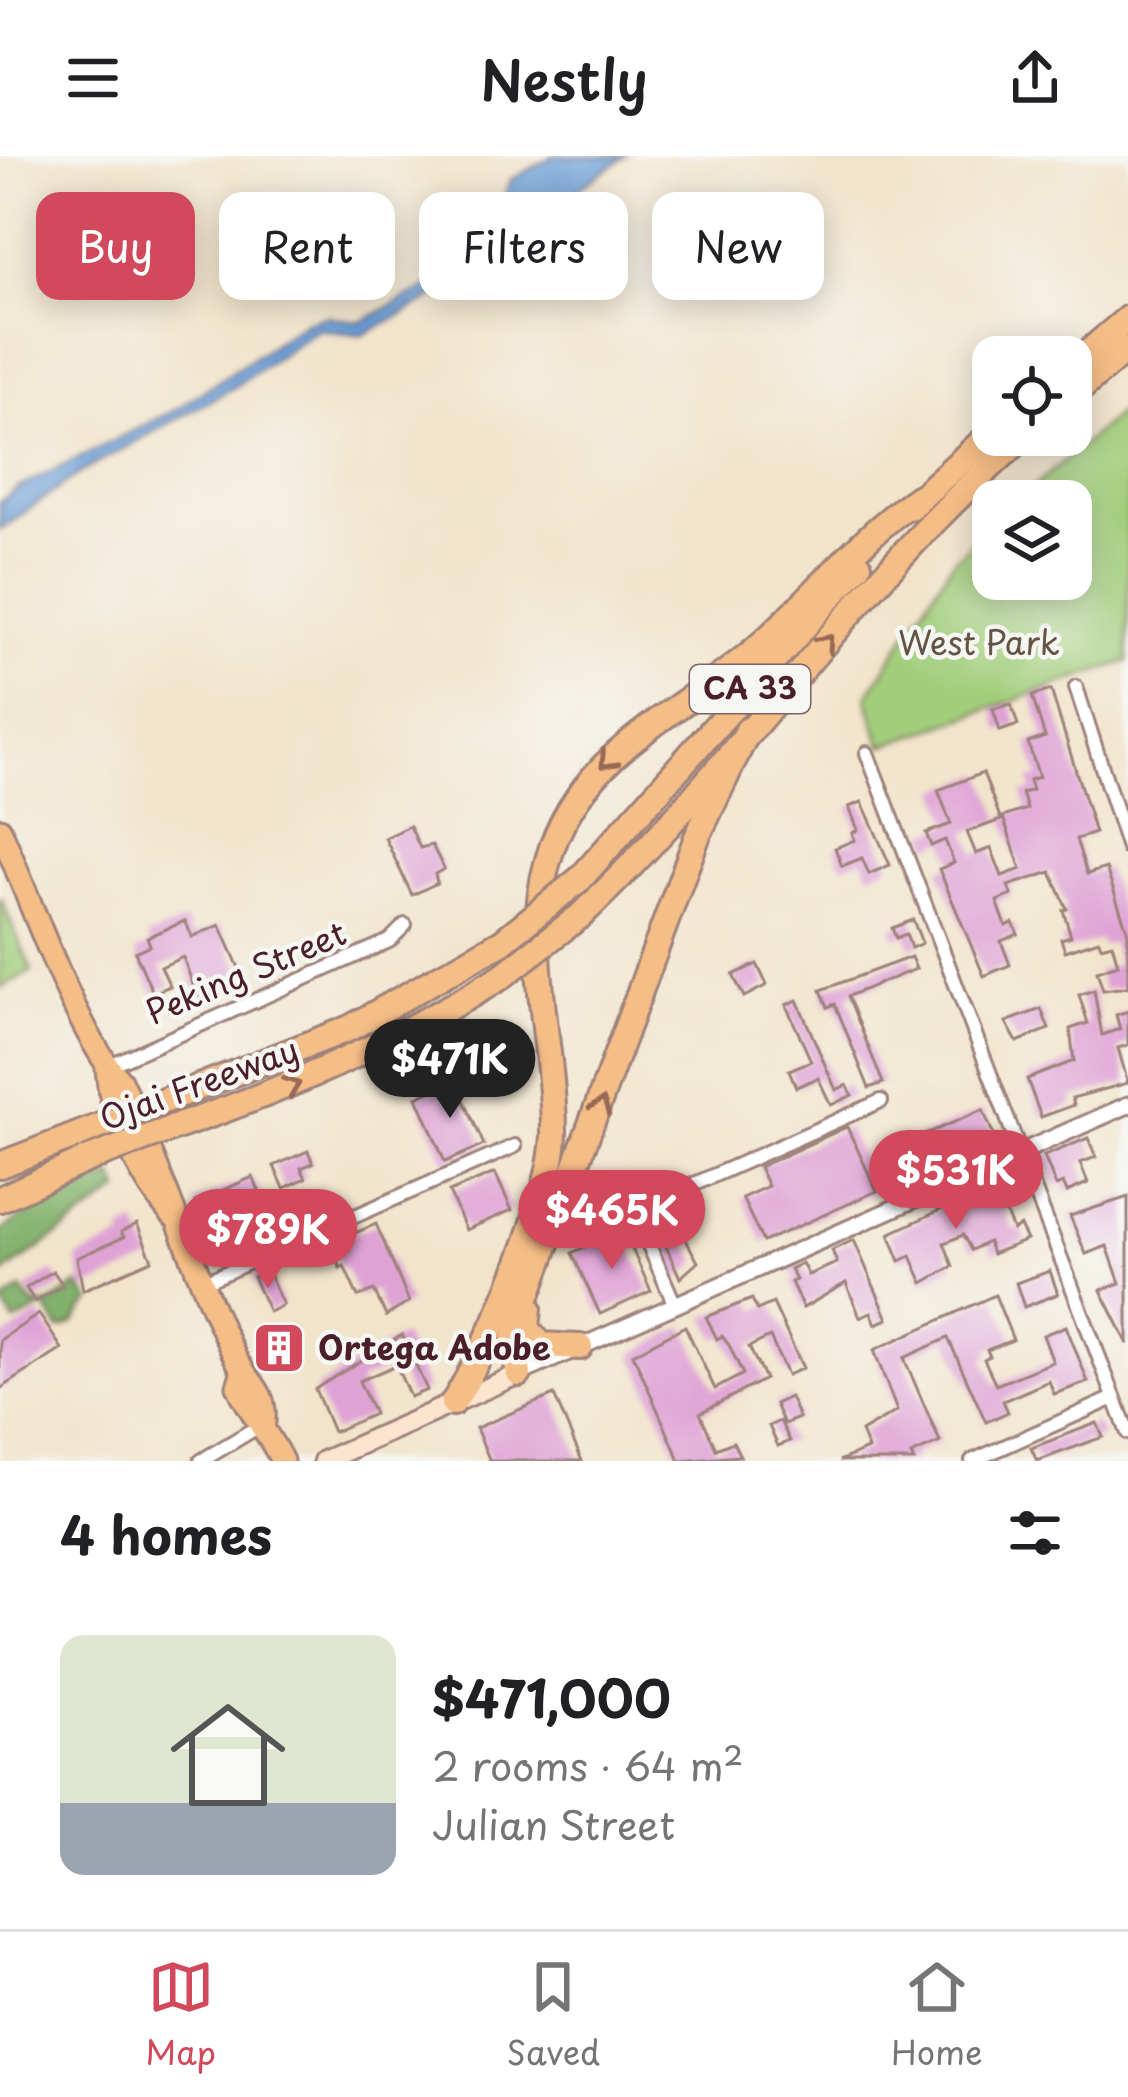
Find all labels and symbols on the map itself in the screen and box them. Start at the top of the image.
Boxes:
park label: West Park [898,616,1060,666]
one-way arrow [811,634,833,656]
road number: CA 33 [690,665,810,713]
one-way arrow [599,747,621,769]
street label: Peking Street [137,906,353,1036]
pin: $471K [366,1019,534,1121]
street label: Ojai Freeway [92,1023,305,1141]
one-way arrow [281,1076,302,1100]
one-way arrow [586,1097,611,1118]
pin: $531K [872,1130,1040,1232]
pin: $465K [528,1170,696,1272]
pin: $789K [184,1189,352,1291]
building icon: Ortega Adobe [251,1320,307,1376]
place label: Ortega Adobe [318,1321,551,1371]

